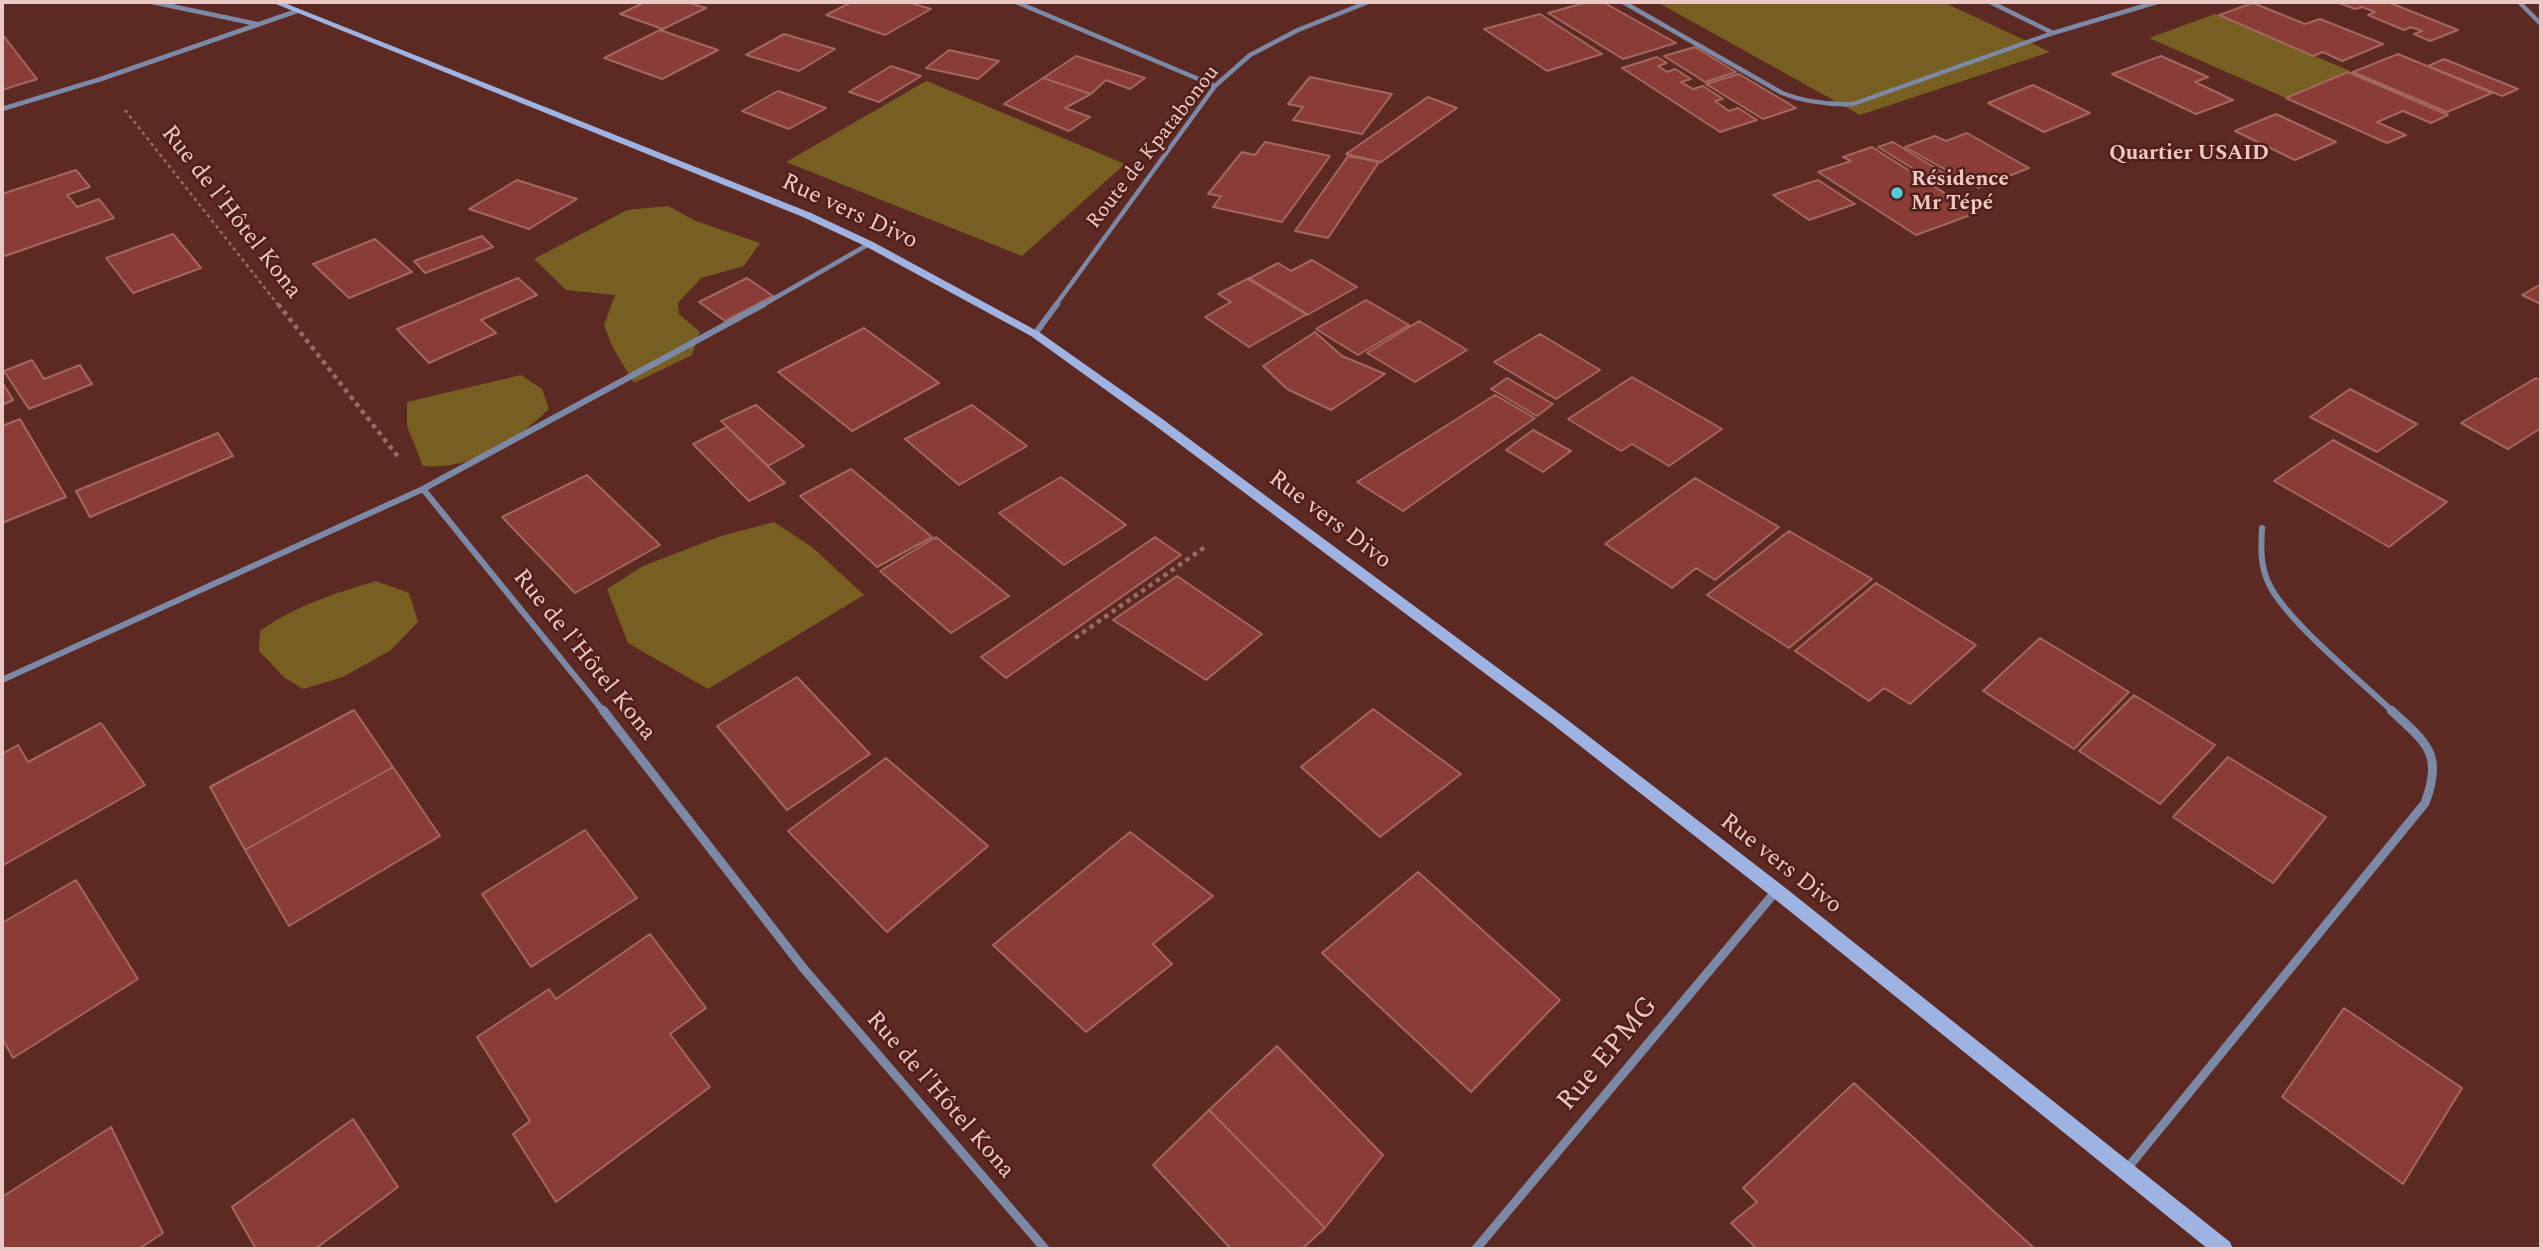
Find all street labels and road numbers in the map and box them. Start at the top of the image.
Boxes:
street label: Route de Kpatabonou [1082,61,1226,235]
street label: Rue de l'Hôtel Kona [153,121,307,305]
street label: Rue vers Divo [776,169,922,257]
street label: Rue vers Divo [1262,465,1396,577]
street label: Rue de l'Hôtel Kona [505,565,661,747]
street label: Rue vers Divo [1713,809,1847,921]
street label: Rue EPMG [1551,991,1667,1119]
street label: Rue de l'Hôtel Kona [859,1007,1019,1185]

